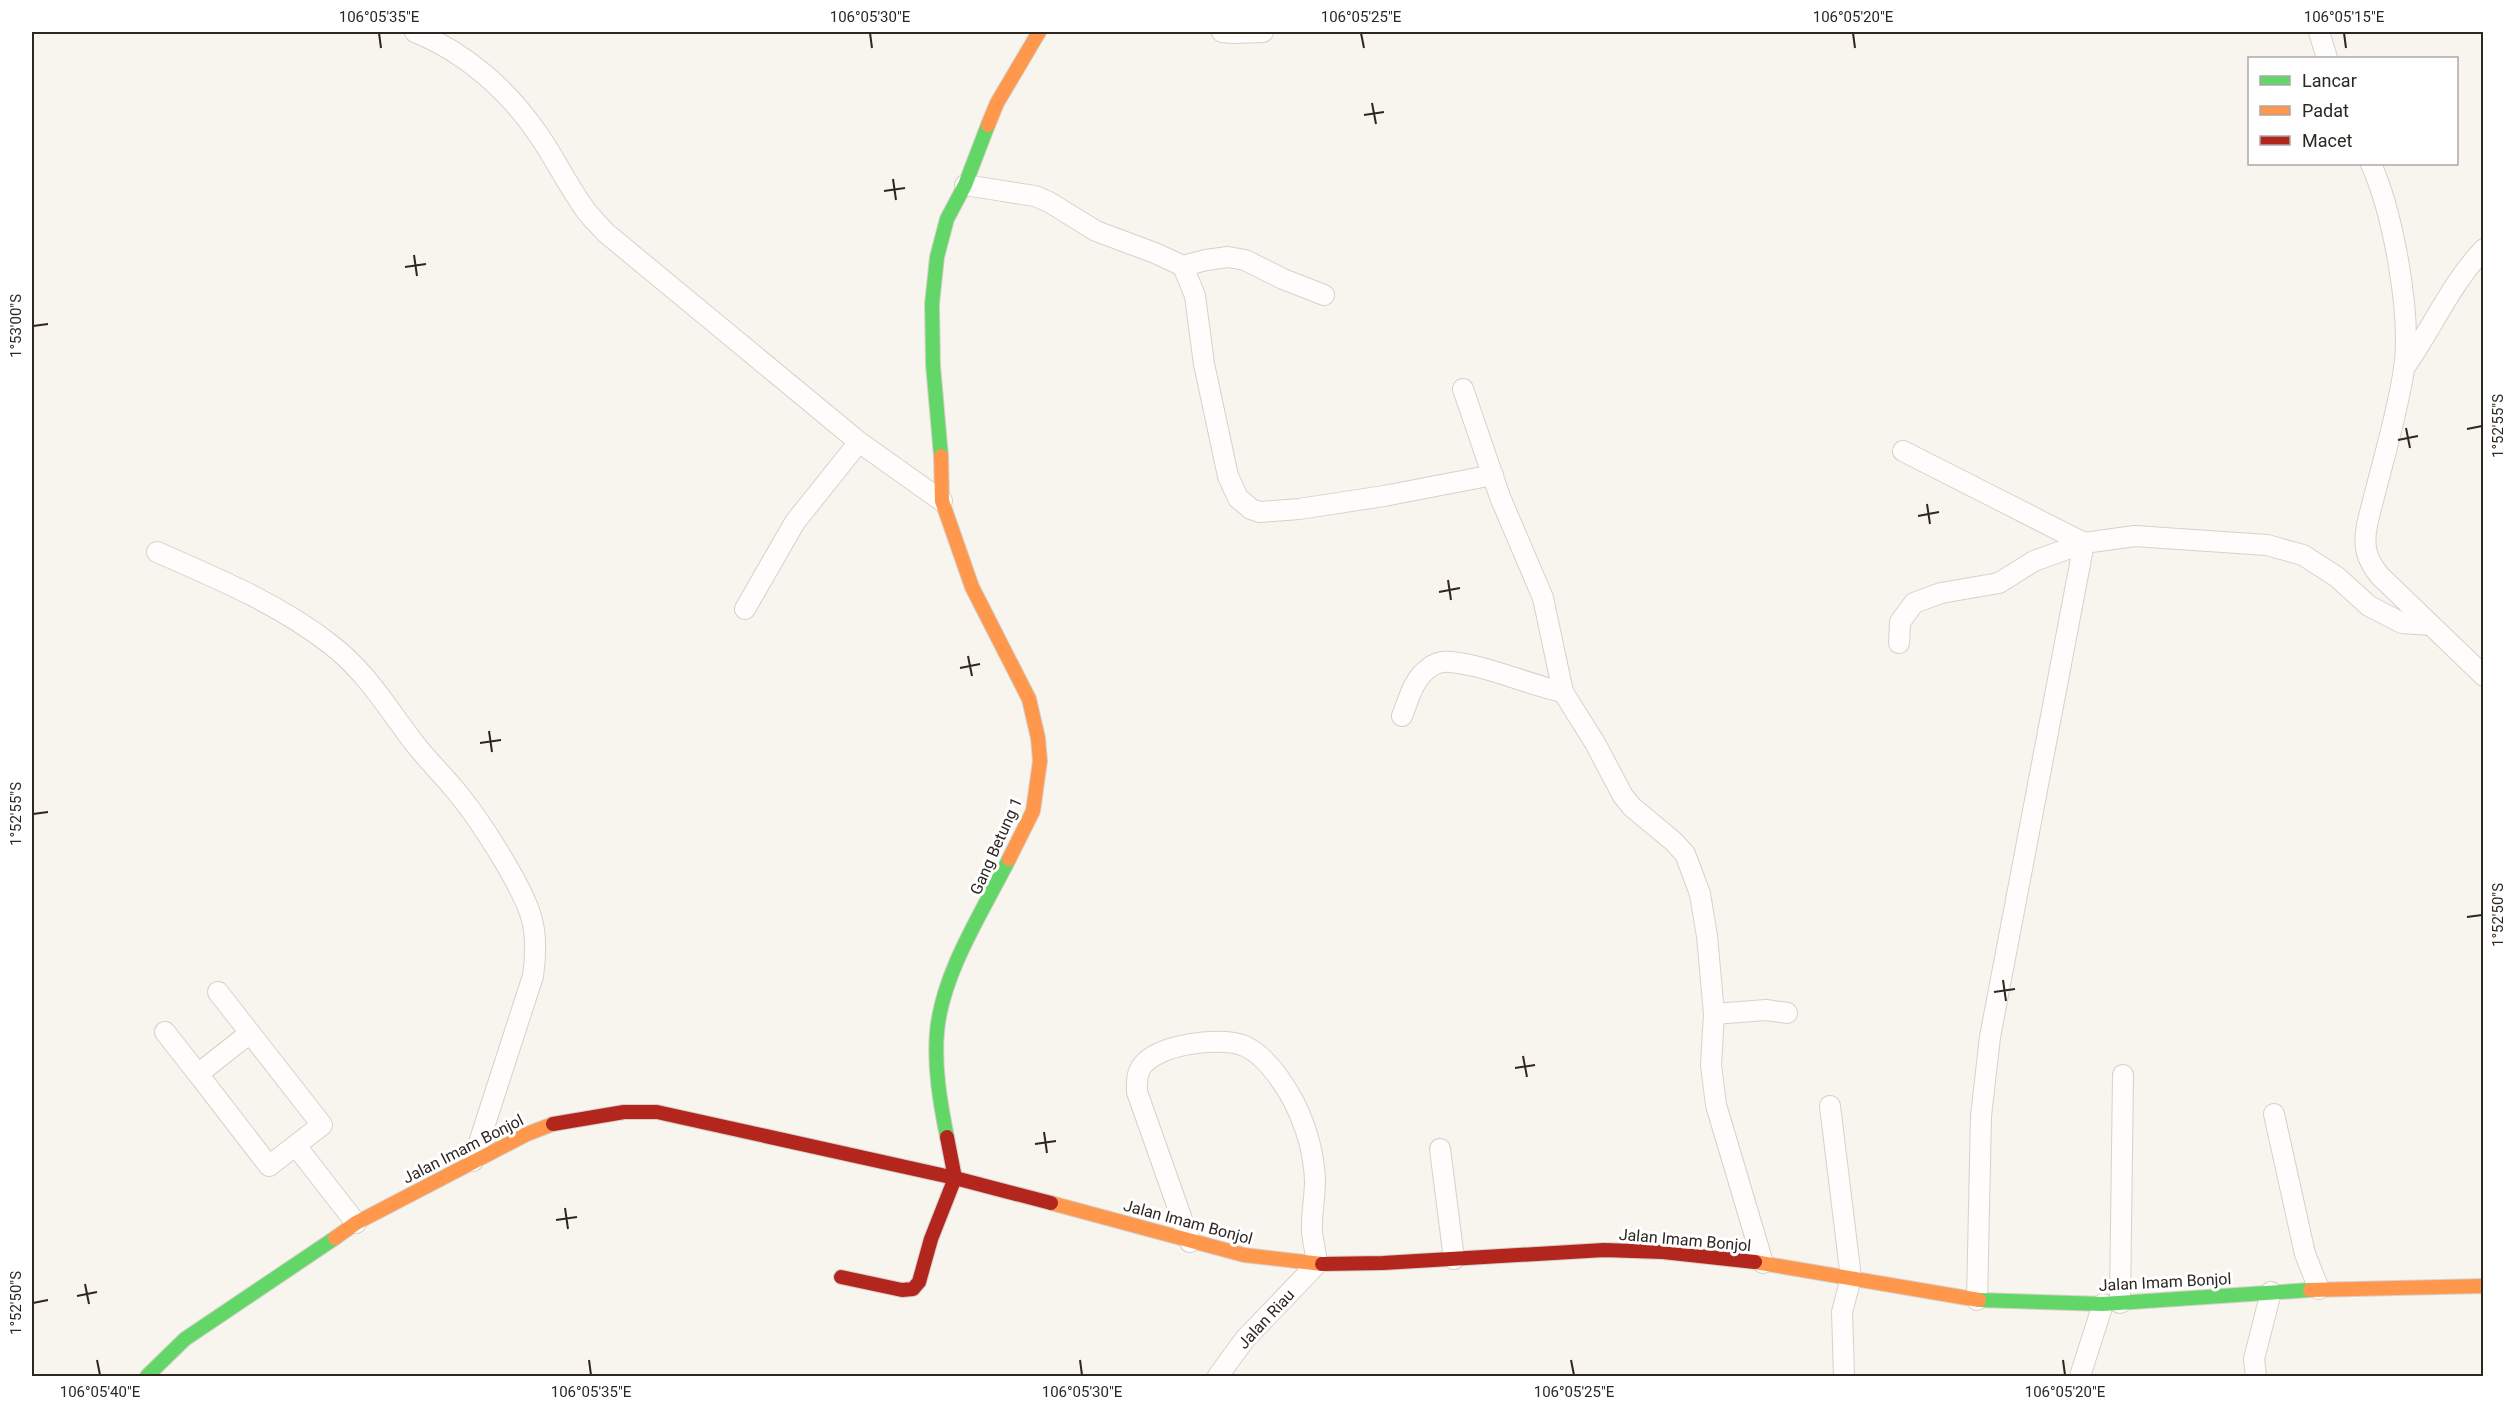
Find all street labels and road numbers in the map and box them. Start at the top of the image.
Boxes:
street label: Gang Betung 1 [966,794,1026,898]
street label: Jalan Imam Bonjol [400,1110,526,1188]
street label: Jalan Imam Bonjol [1121,1196,1255,1248]
street label: Jalan Imam Bonjol [1618,1225,1752,1255]
street label: Jalan Imam Bonjol [2098,1269,2232,1295]
street label: Jalan Riau [1234,1285,1298,1353]

